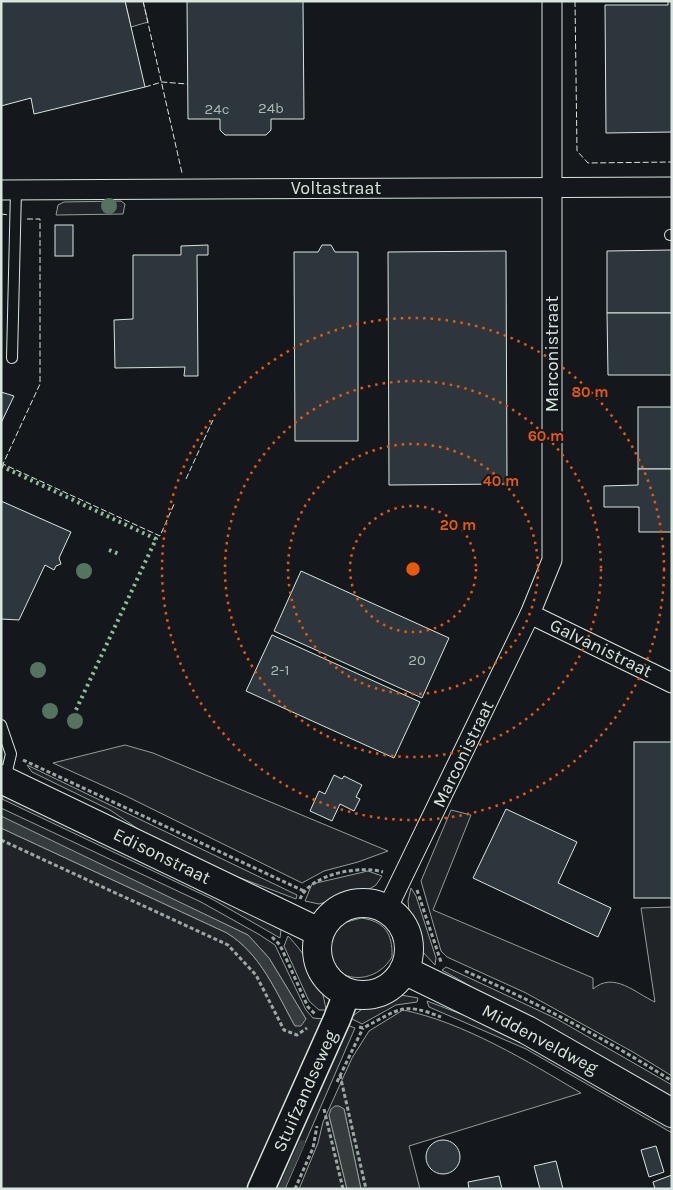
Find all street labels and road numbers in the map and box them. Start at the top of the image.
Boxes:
street label: Voltastraat [291,177,381,199]
street label: Marconistraat [541,296,563,412]
street label: Galvanistraat [546,614,656,682]
street label: Marconistraat [428,697,498,811]
street label: Edisonstraat [110,823,214,889]
street label: Middenveldweg [478,999,602,1079]
street label: Stuifzandseweg [268,1027,342,1155]

